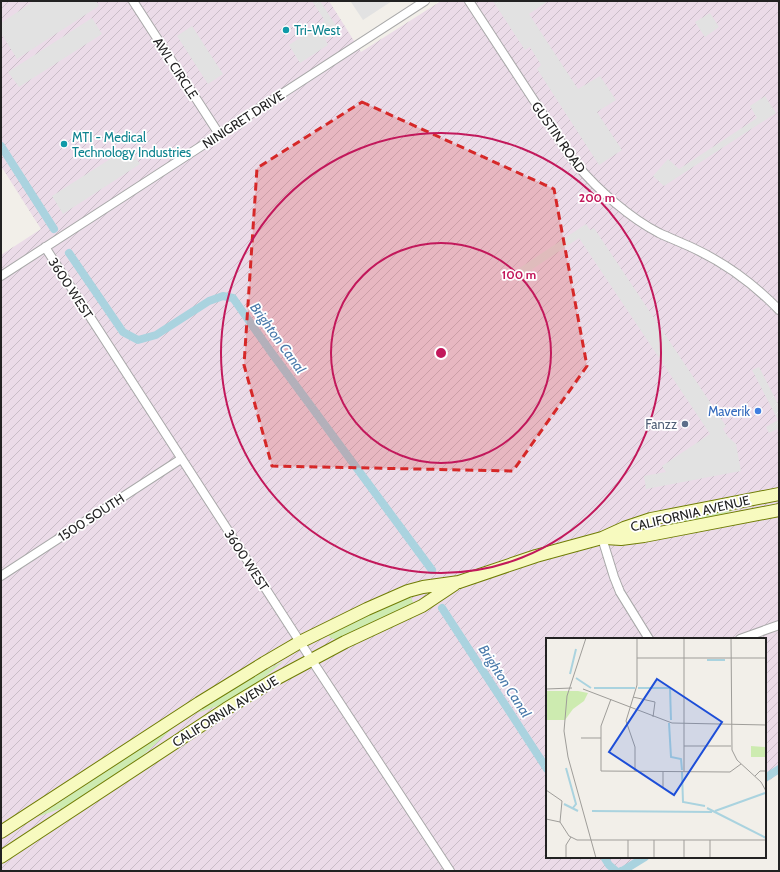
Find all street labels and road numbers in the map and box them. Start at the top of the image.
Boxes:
street label: AWL CIRCLE [150,34,202,102]
street label: NINIGRET DRIVE [199,87,287,151]
street label: GUSTIN ROAD [529,98,589,176]
street label: 3600 WEST [45,254,97,322]
street label: 1500 SOUTH [55,490,127,544]
street label: CALIFORNIA AVENUE [629,491,751,535]
street label: 3600 WEST [221,526,273,594]
street label: CALIFORNIA AVENUE [169,672,281,750]

